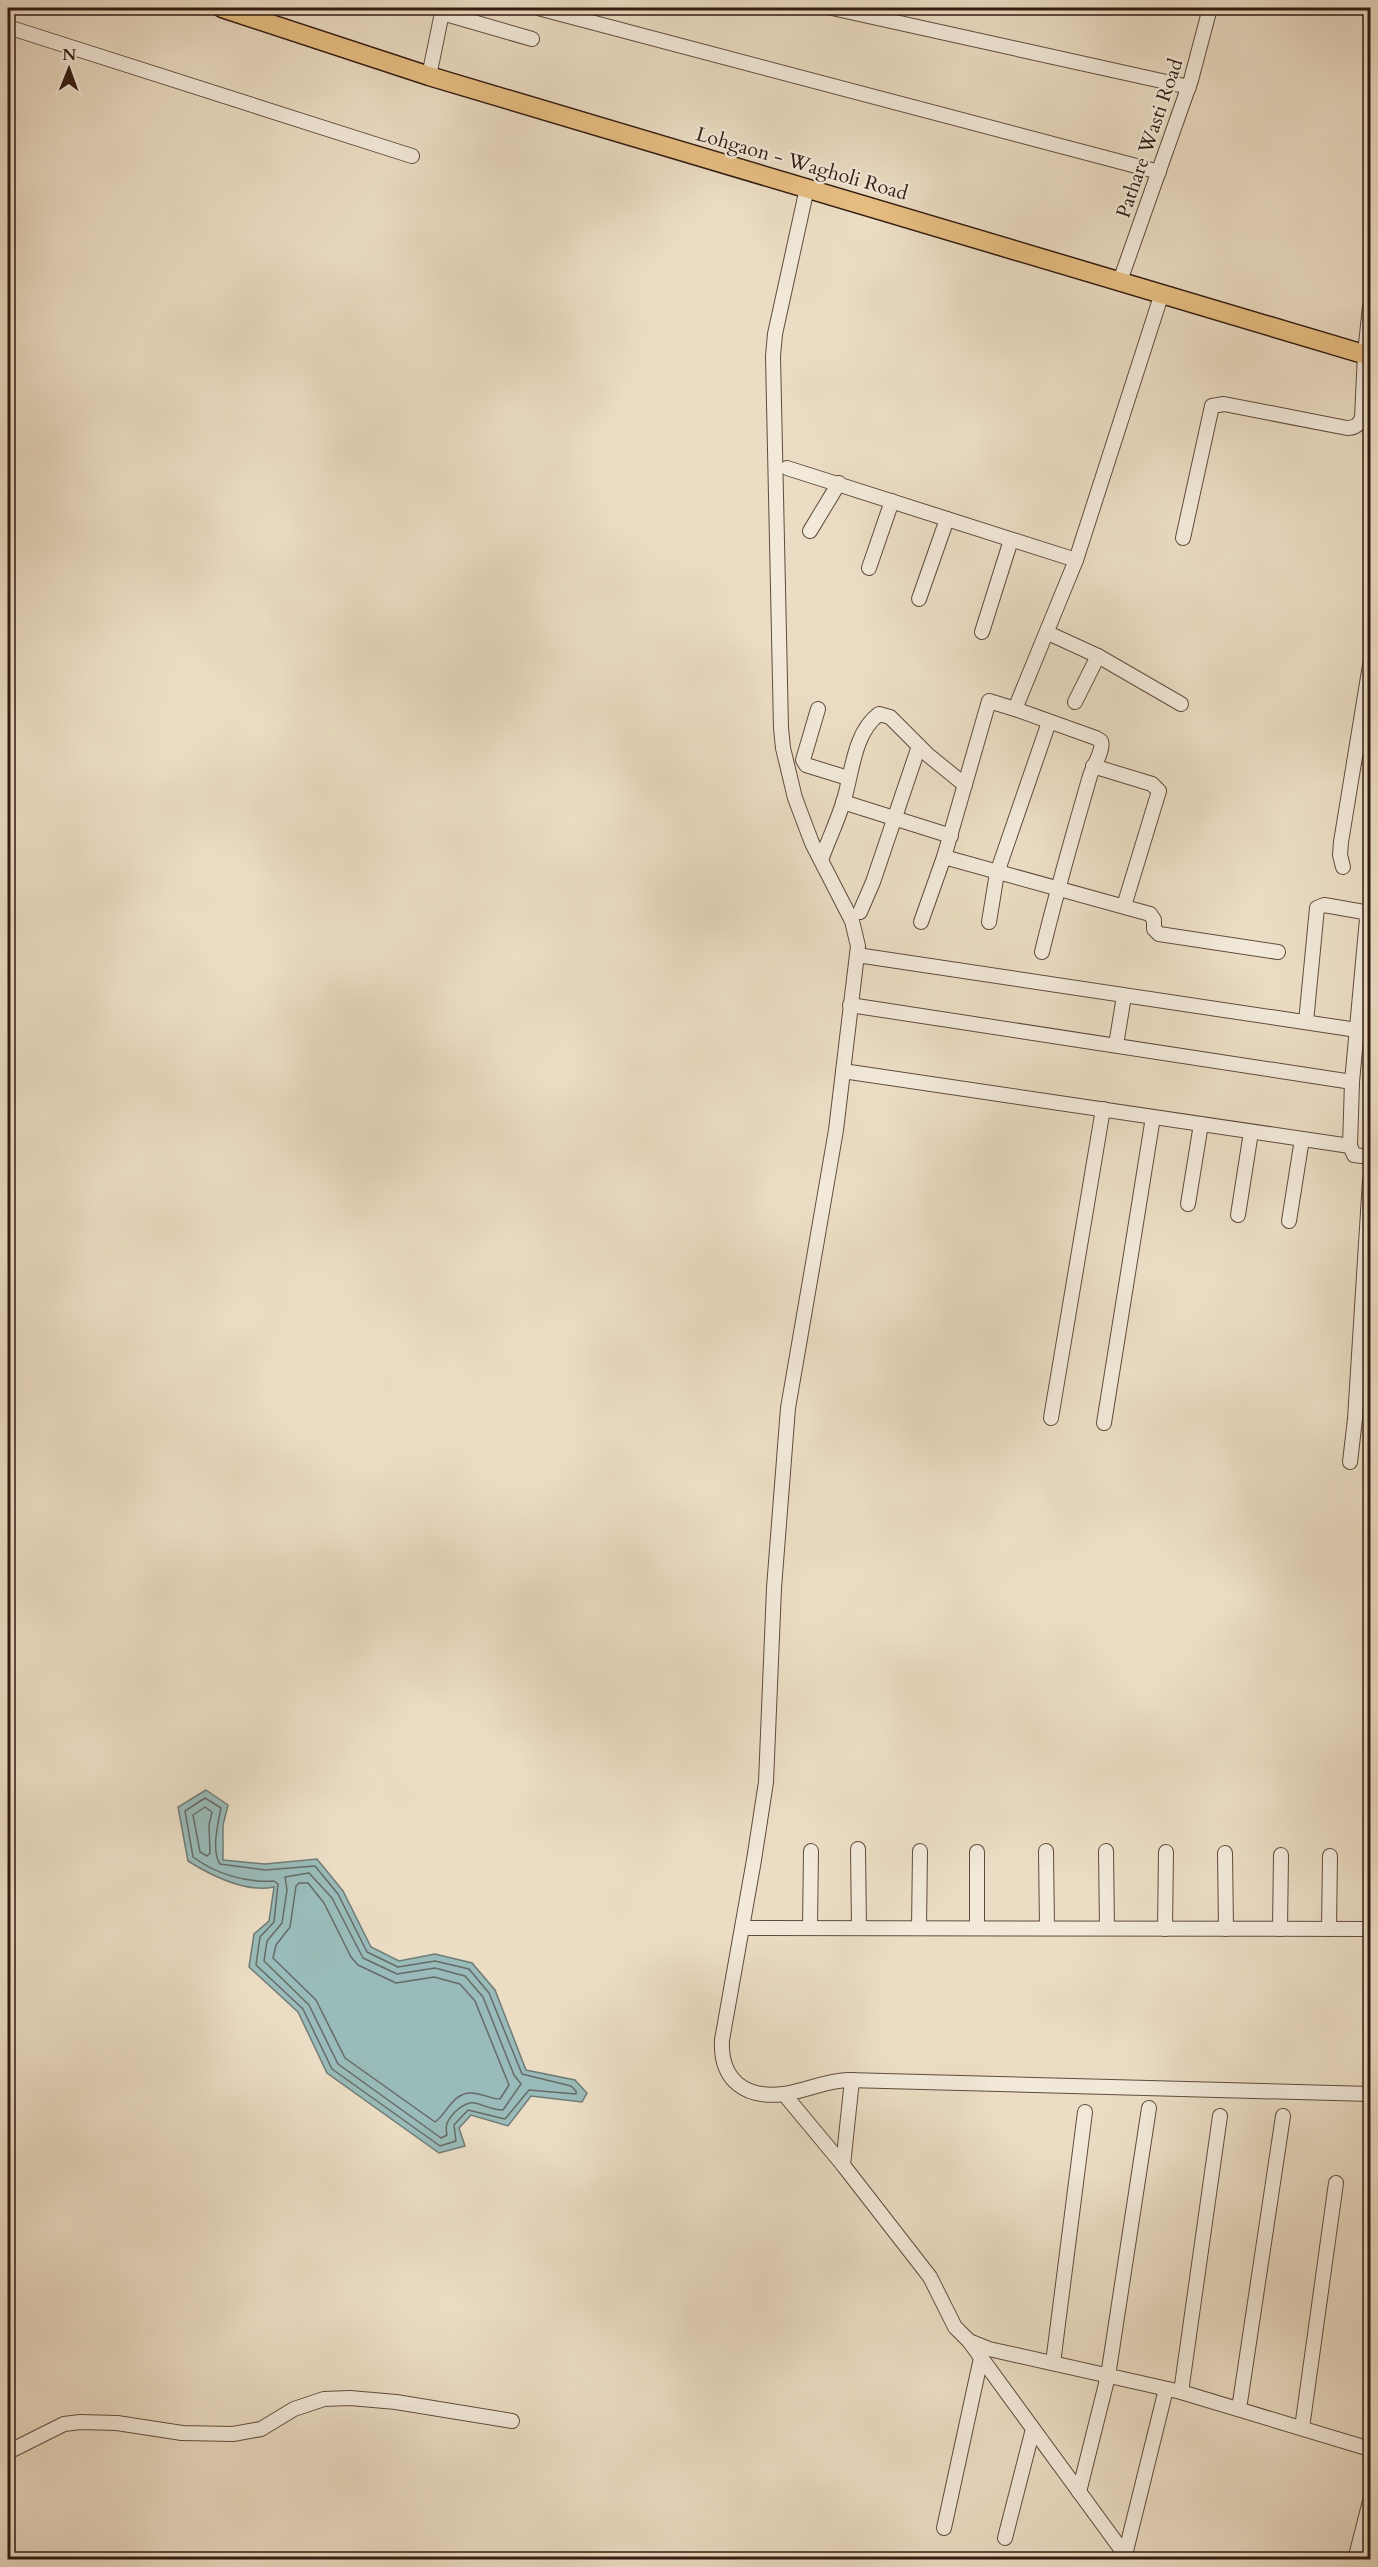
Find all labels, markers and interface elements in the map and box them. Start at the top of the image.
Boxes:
north arrow [39,39,99,99]
text: N [62,44,76,66]
street label: Pathare Wasti Road [1110,55,1190,221]
street label: Lohgaon - Wagholi Road [693,120,911,207]

